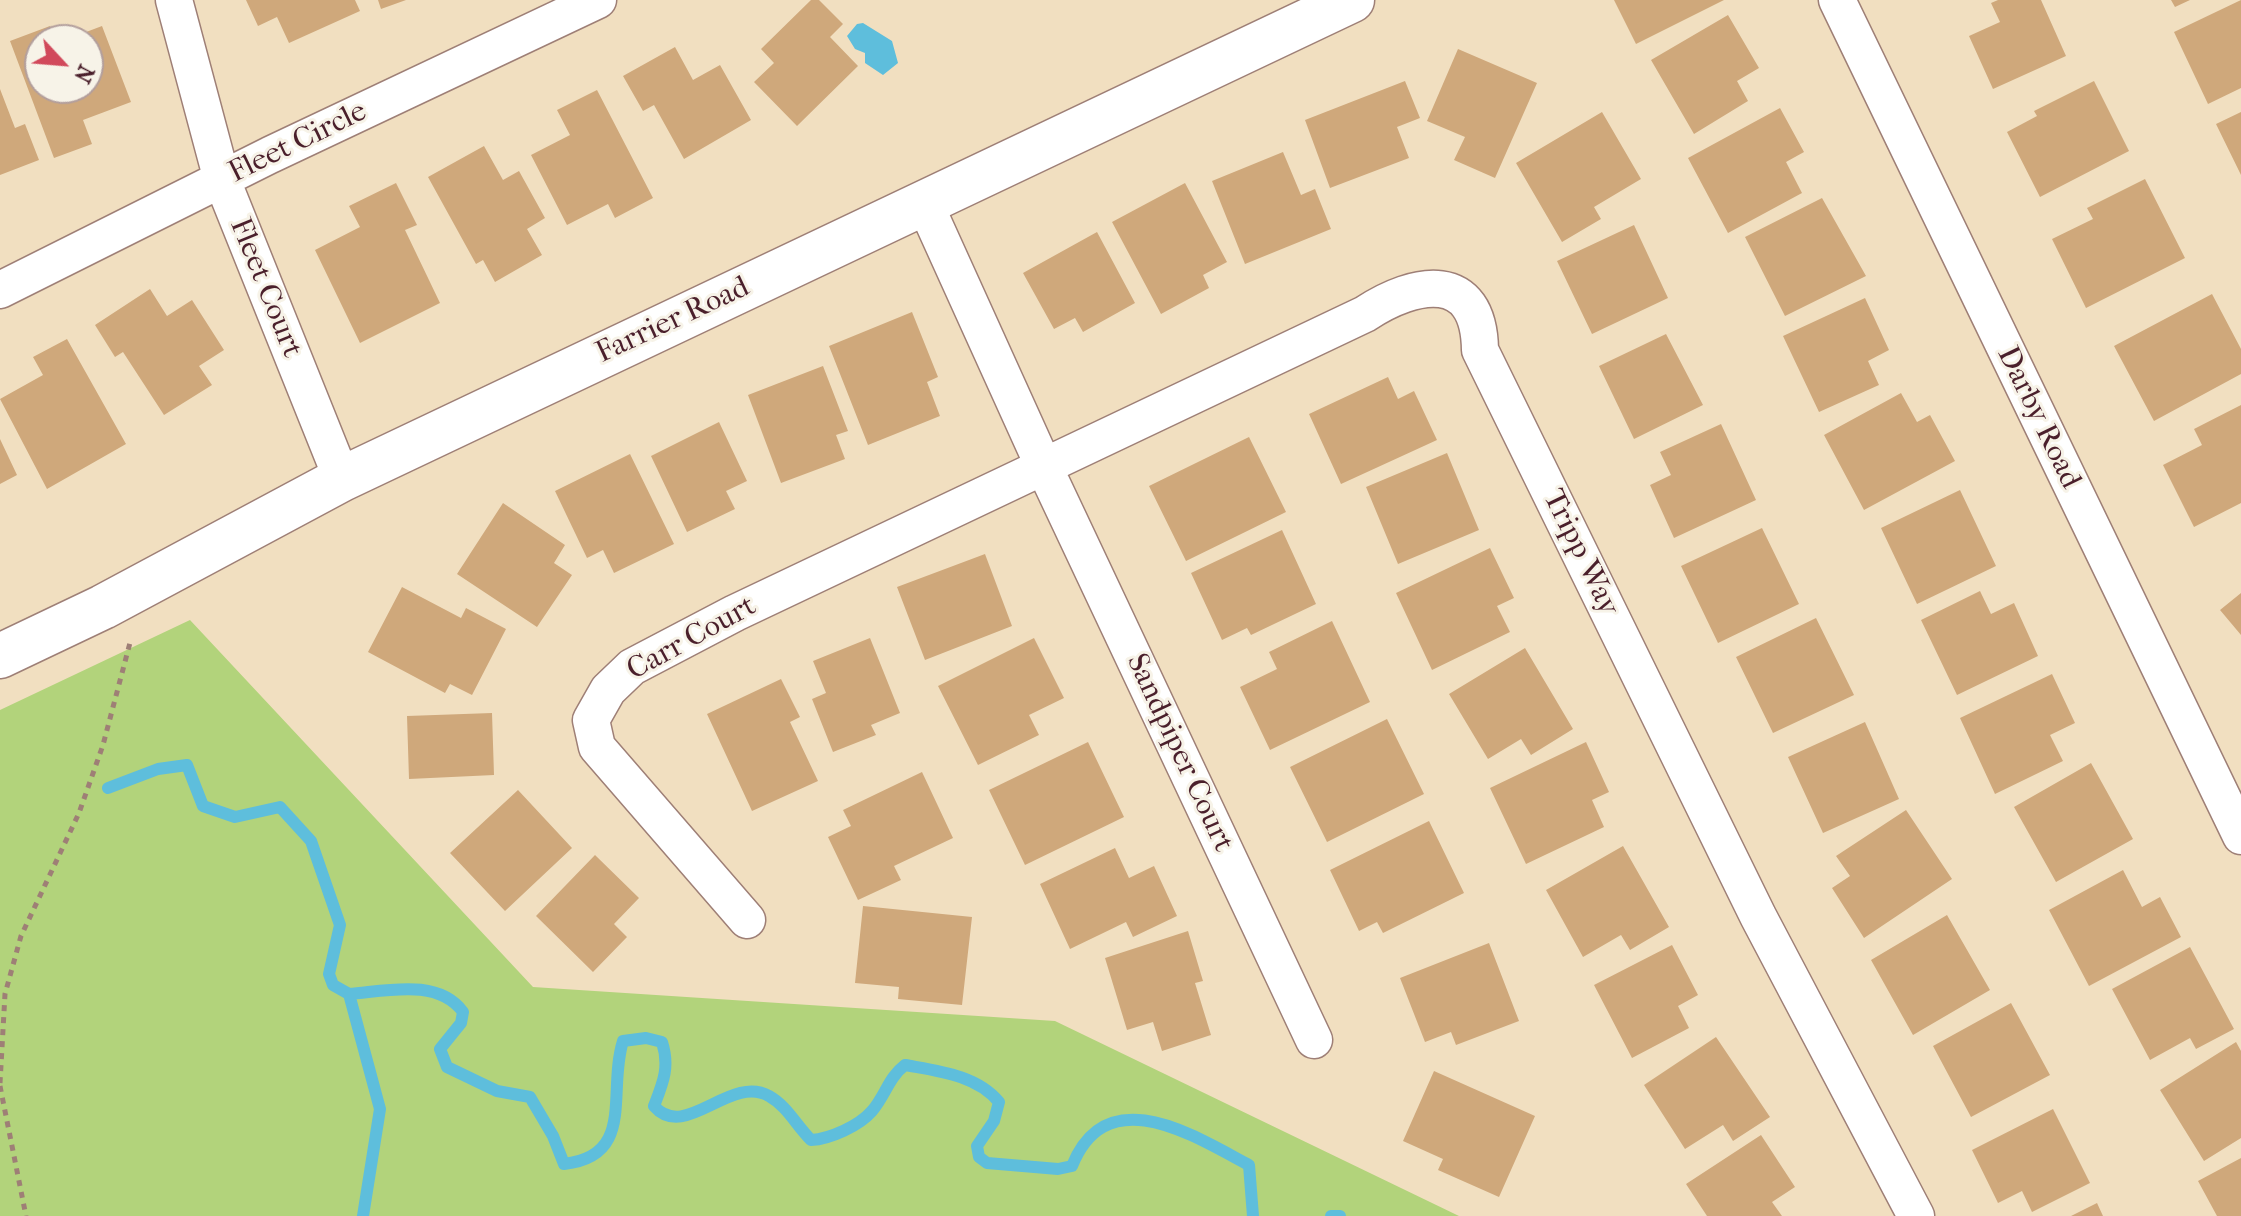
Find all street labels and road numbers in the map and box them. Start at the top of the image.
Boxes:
street label: Fleet Circle [223,94,373,192]
street label: Fleet Court [221,213,309,363]
street label: Farrier Road [591,270,755,372]
street label: Darby Road [1988,341,2088,495]
street label: Tripp Way [1534,484,1626,622]
street label: Carr Court [621,589,763,689]
street label: Sandpiper Court [1117,648,1241,858]

